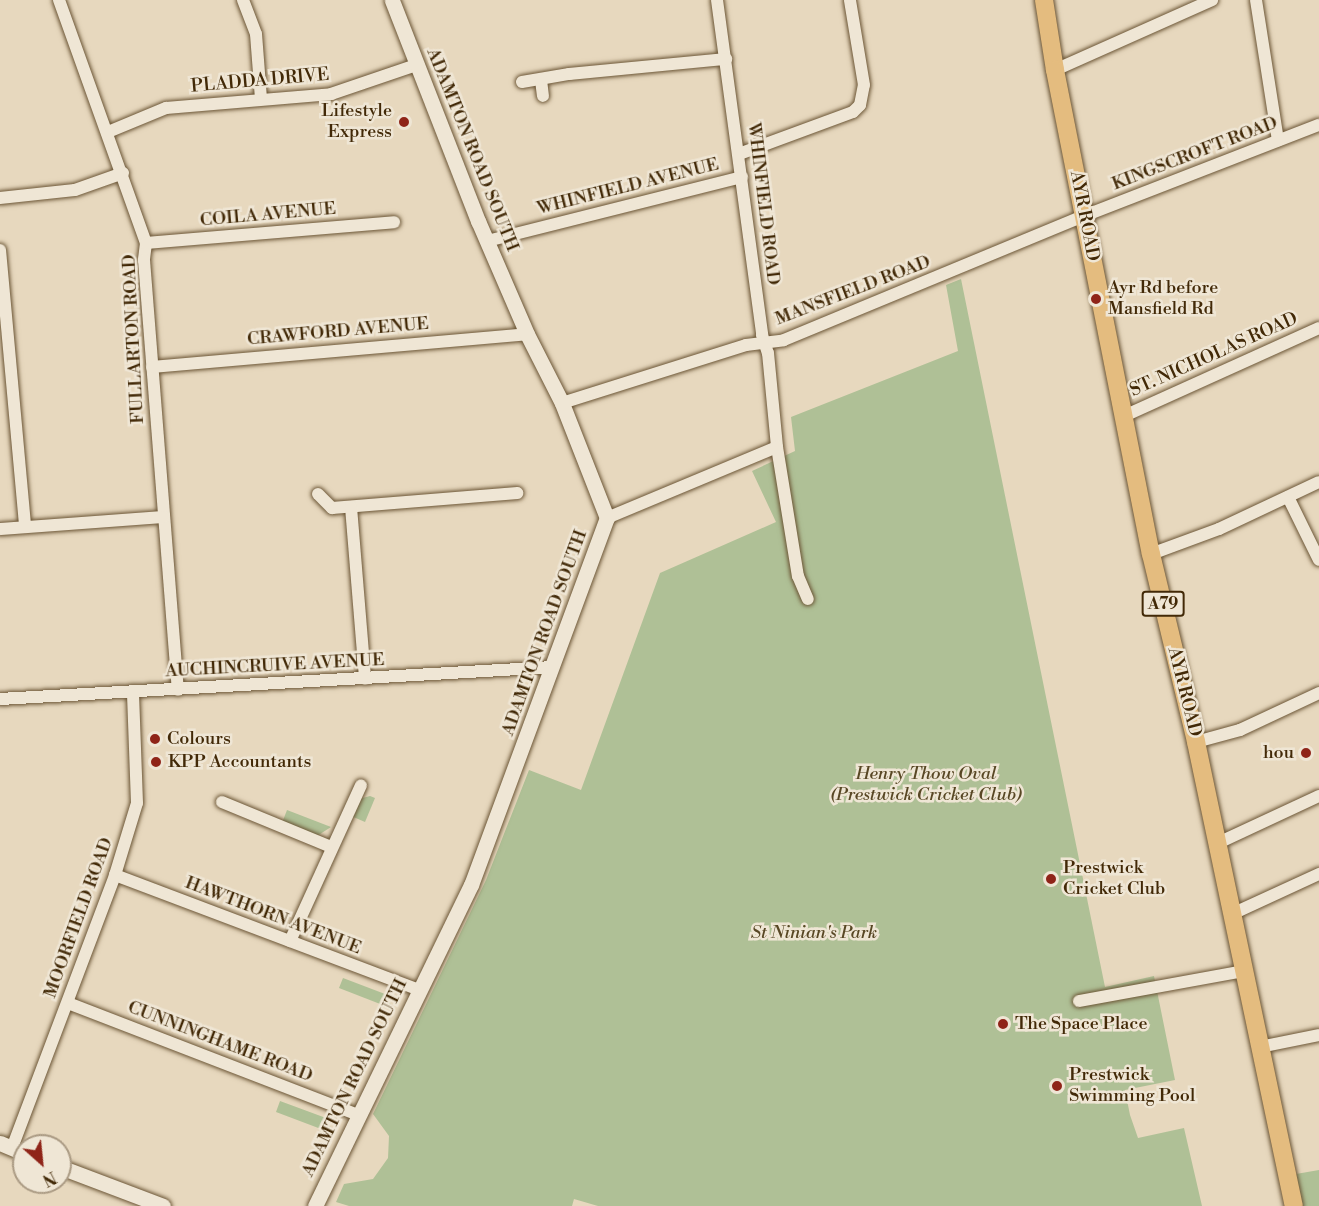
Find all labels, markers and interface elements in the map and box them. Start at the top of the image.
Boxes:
street label: ADAMTON ROAD SOUTH [421,45,523,255]
street label: PLADDA DRIVE [190,64,330,98]
place label: Lifestyle Express [321,101,392,144]
street label: KINGSCROFT ROAD [1109,112,1281,196]
marker: Lifestyle Express [397,115,411,129]
street label: WHINFIELD ROAD [742,122,784,286]
street label: WHINFIELD AVENUE [535,154,721,220]
street label: AYR ROAD [1065,169,1103,263]
street label: COILA AVENUE [199,198,337,232]
street label: MANSFIELD ROAD [772,251,934,331]
street label: FULLARTON ROAD [119,254,149,424]
place label: Ayr Rd before Mansfield Rd [1108,278,1218,320]
marker: Ayr Rd before Mansfield Rd [1089,292,1103,306]
street label: ST. NICHOLAS ROAD [1127,308,1301,402]
street label: CRAWFORD AVENUE [246,313,430,351]
street label: ADAMTON ROAD SOUTH [498,527,592,739]
road number: A79 [1140,591,1186,617]
street label: AYR ROAD [1162,645,1206,739]
street label: AUCHINCRUIVE AVENUE [165,649,385,683]
place label: Colours [167,728,231,750]
marker: Colours [148,732,162,746]
place label: hou [1263,742,1294,764]
marker: hou [1299,746,1313,760]
place label: KPP Accountants [168,751,311,773]
marker: KPP Accountants [149,755,163,769]
park label: Henry Thow Oval (Prestwick Cricket Club) [830,764,1022,806]
street label: MOORFIELD ROAD [40,835,118,1001]
place label: Prestwick Cricket Club [1063,858,1165,900]
street label: HAWTHORN AVENUE [182,872,364,960]
marker: Prestwick Cricket Club [1044,872,1058,886]
park label: St Ninian's Park [751,922,877,944]
street label: ADAMTON ROAD SOUTH [298,976,412,1180]
street label: CUNNINGHAME ROAD [125,997,315,1087]
place label: The Space Place [1015,1013,1148,1035]
marker: The Space Place [996,1017,1010,1031]
place label: Prestwick Swimming Pool [1069,1065,1195,1108]
marker: Prestwick Swimming Pool [1050,1079,1064,1093]
north arrow [12,1134,72,1194]
text: N [39,1166,59,1190]

